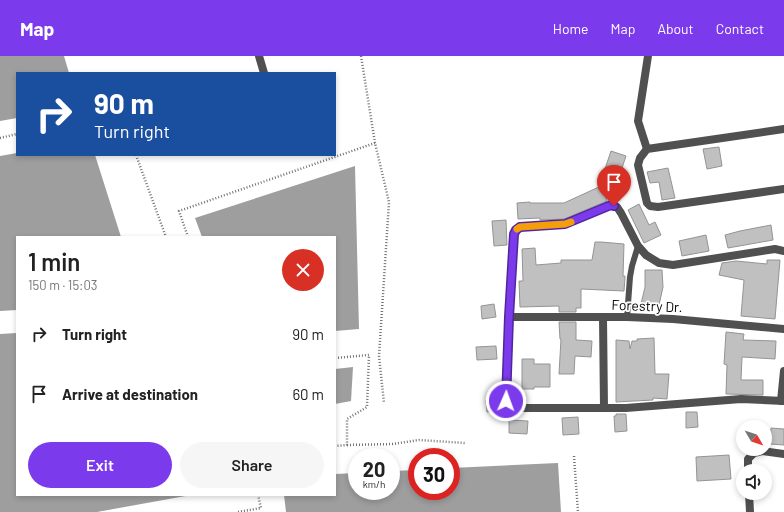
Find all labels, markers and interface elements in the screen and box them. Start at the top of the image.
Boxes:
text: Map [20,17,54,40]
text: Home [553,20,589,37]
text: Map [611,20,635,37]
text: About [657,20,694,37]
text: Contact [716,20,764,37]
text: 90 m [94,86,154,120]
icon: right [28,88,80,140]
text: Turn right [94,120,170,142]
pin [597,165,631,206]
icon: arrive [603,171,625,193]
text: 1 min [28,247,80,276]
button: close [282,249,324,291]
text: 150 m · 15:03 [28,277,98,293]
street label: Forestry Dr. [611,296,683,315]
icon: right [28,323,50,345]
text: Turn right [62,325,127,343]
text: 90 m [292,325,324,343]
position arrow [485,380,527,422]
icon: arrive [28,383,50,405]
text: Arrive at destination [62,385,198,403]
text: 60 m [292,385,324,403]
north arrow [736,420,772,456]
map controls [736,420,772,500]
button: Exit [28,442,172,488]
button: Share [180,442,324,488]
speed limit sign: 30 [408,448,460,500]
text: 20 [363,457,385,481]
button: sound [736,464,772,500]
text: km/h [363,478,385,490]

